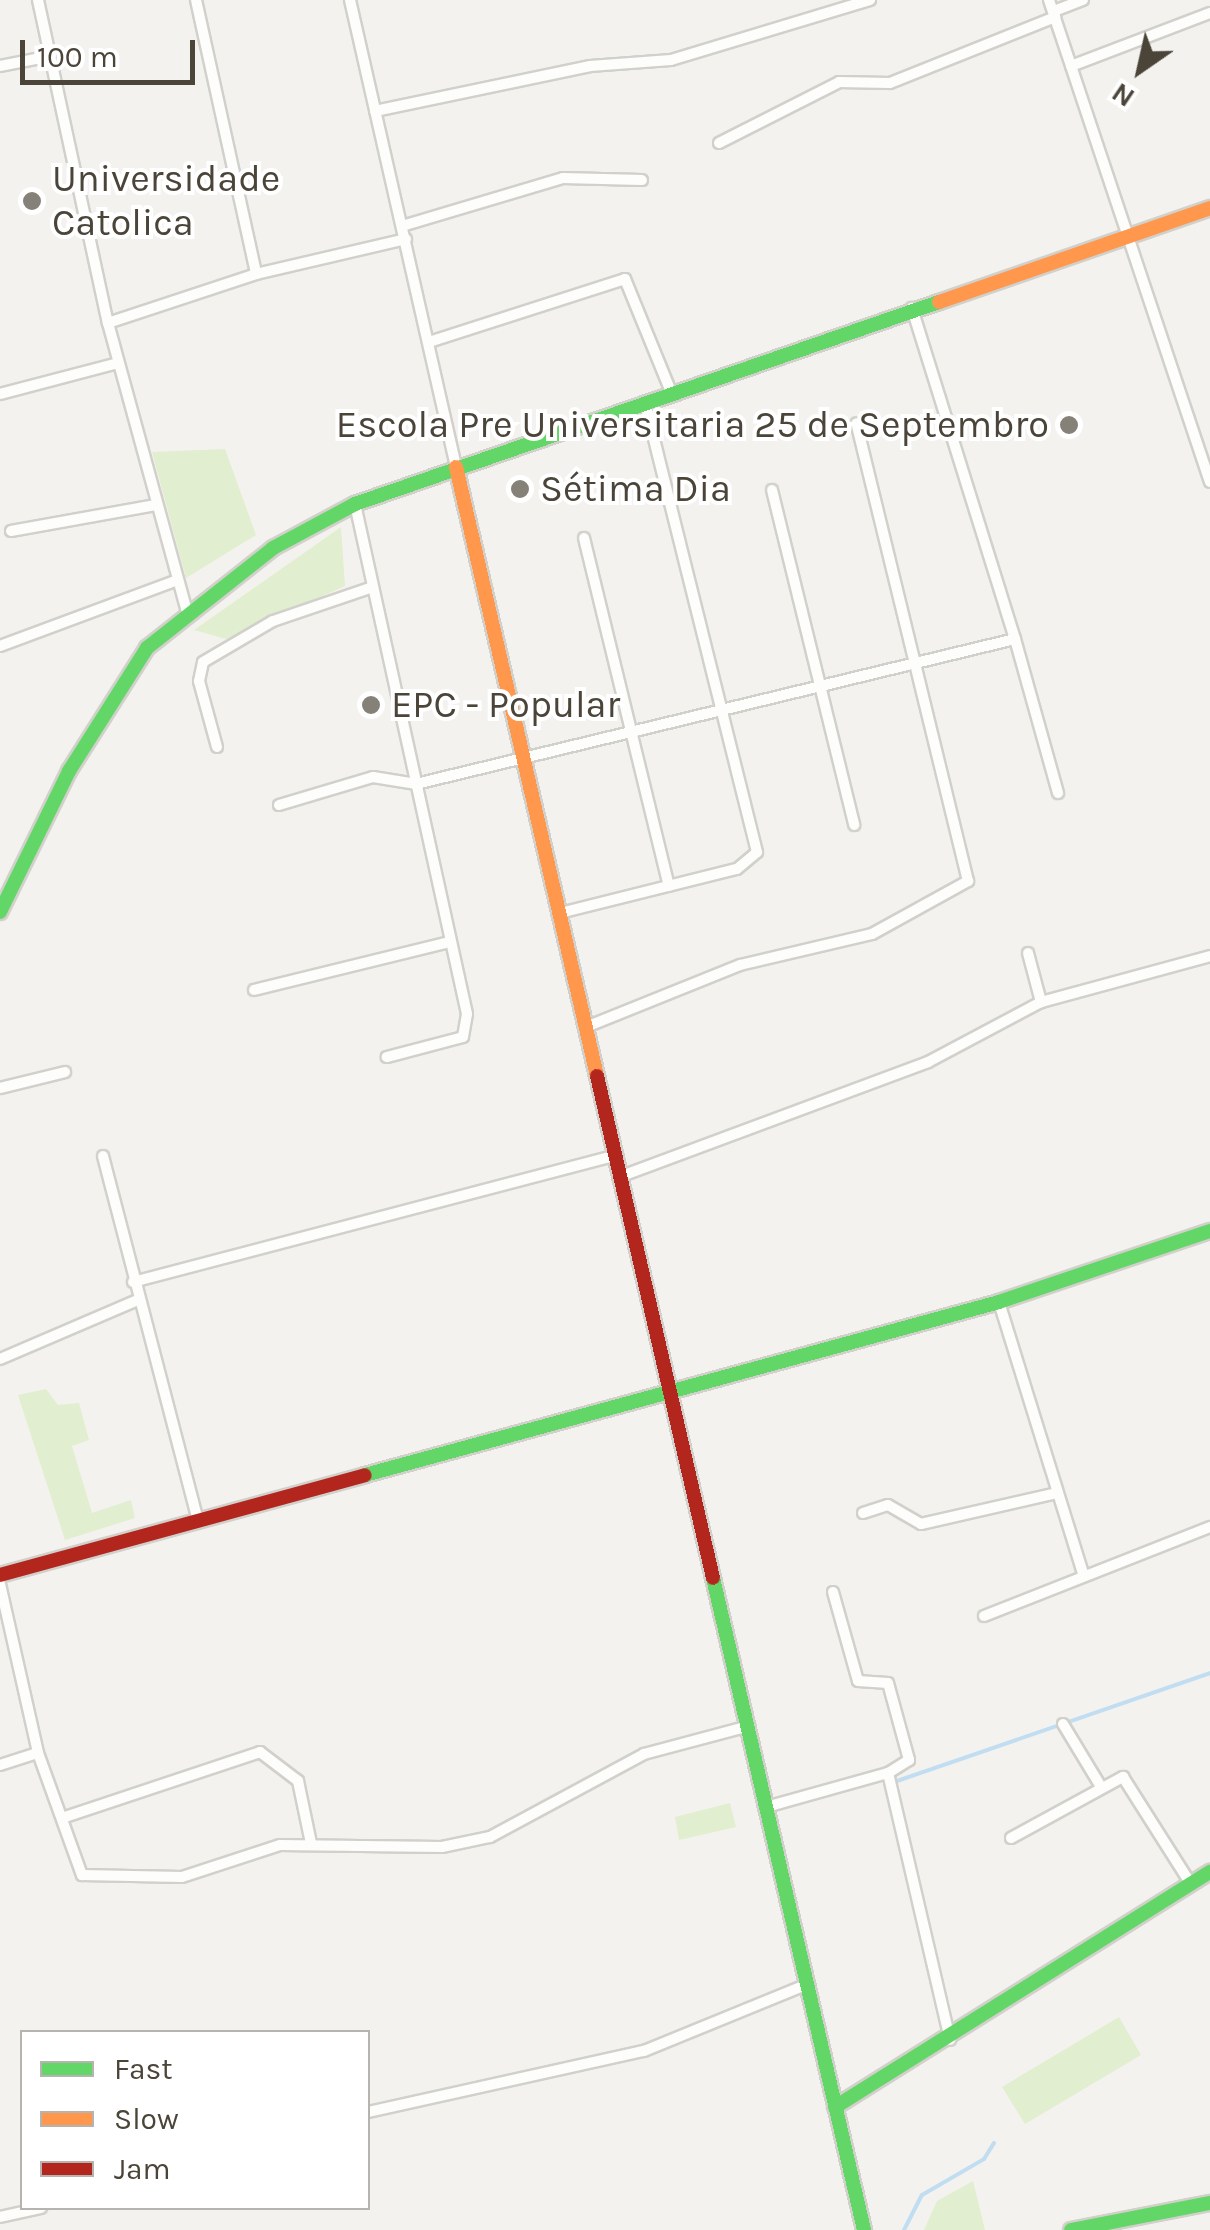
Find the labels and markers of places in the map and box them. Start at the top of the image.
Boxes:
place label: Universidade Catolica [52,156,280,245]
marker: Universidade Catolica [21,190,43,212]
place label: Escola Pre Universitaria 25 de Septembro [336,402,1049,448]
marker: Escola Pre Universitaria 25 de Septembro [1058,414,1080,436]
place label: Sétima Dia [540,466,731,512]
marker: Sétima Dia [509,478,531,500]
place label: EPC - Popular [391,682,620,728]
marker: EPC - Popular [360,694,382,716]

